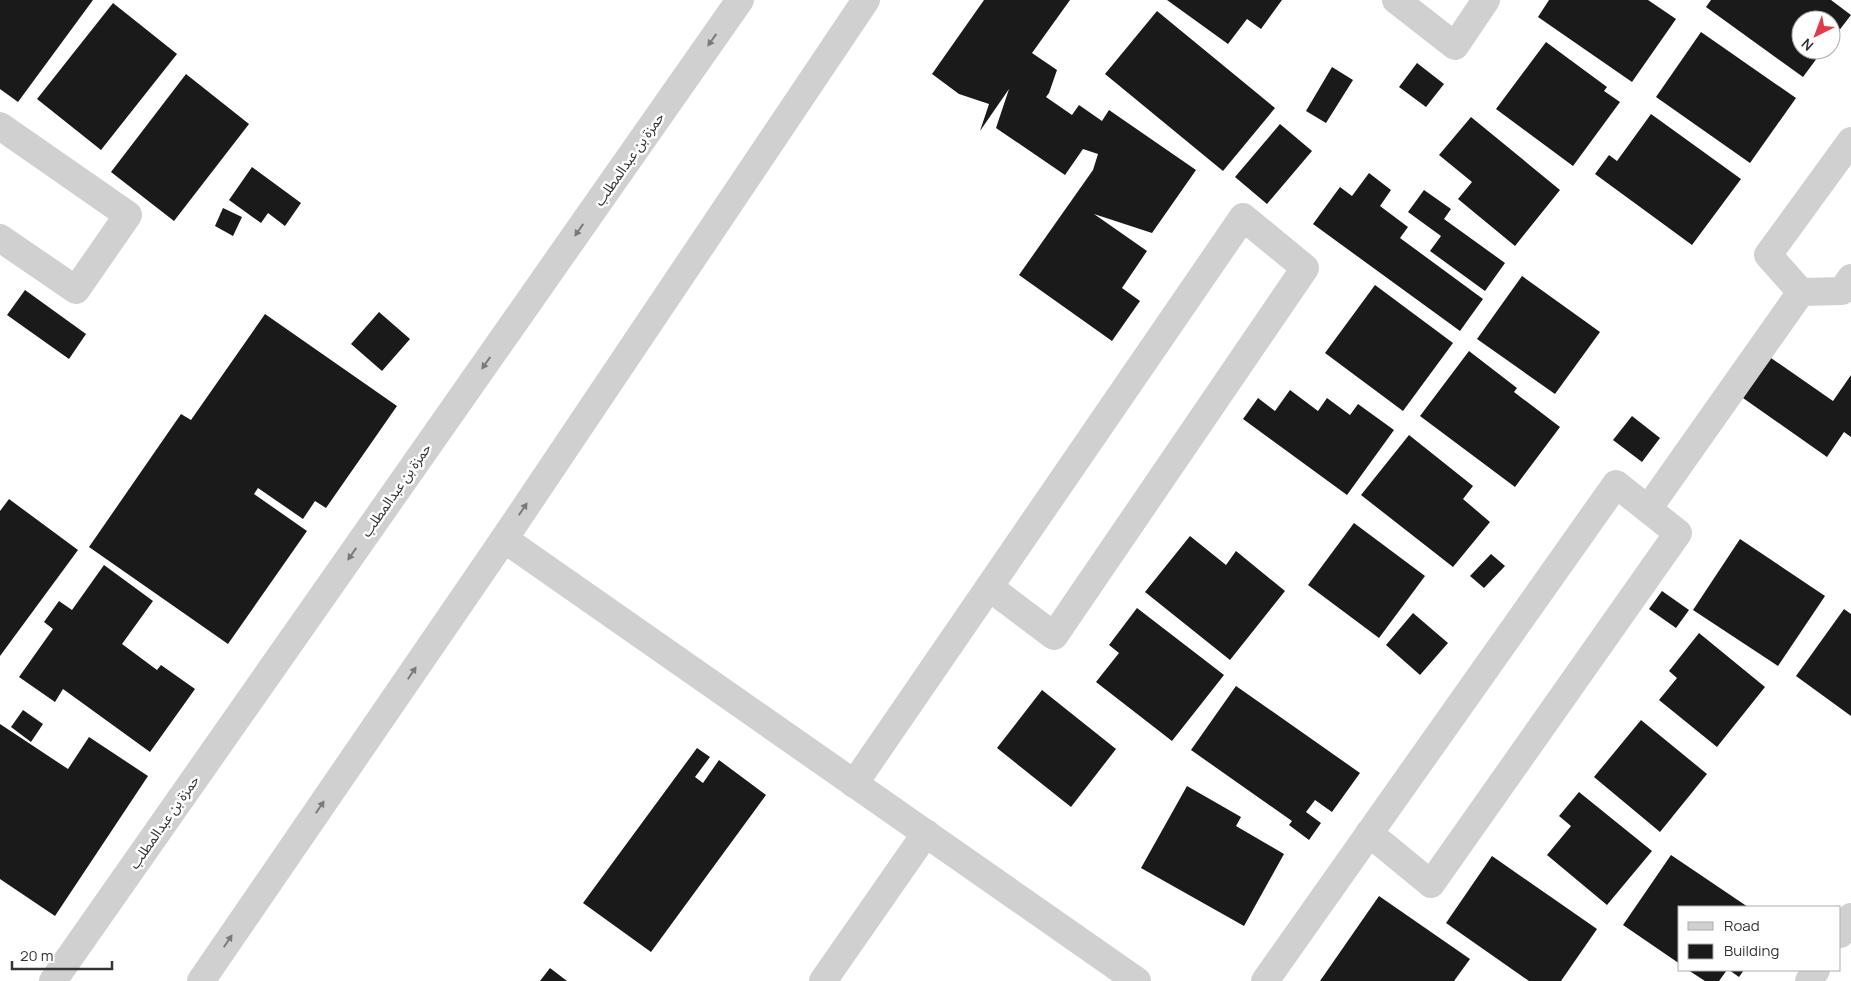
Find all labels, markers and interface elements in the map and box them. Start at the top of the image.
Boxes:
north arrow [1791,10,1841,60]
one-way arrow [707,33,717,47]
text: N [1797,35,1817,55]
street label: حمزة بن عبدالمطلب [589,108,668,209]
one-way arrow [574,223,584,237]
one-way arrow [481,357,491,370]
street label: حمزة بن عبدالمطلب [356,439,435,540]
one-way arrow [518,503,528,516]
one-way arrow [347,547,357,561]
one-way arrow [407,666,417,679]
street label: حمزة بن عبدالمطلب [124,771,203,872]
one-way arrow [315,800,325,813]
legend [1678,906,1841,971]
text: Road [1724,915,1760,936]
one-way arrow [223,934,233,948]
scale bar [12,938,112,970]
text: Building [1724,940,1779,961]
text: 20 m [20,945,53,966]

